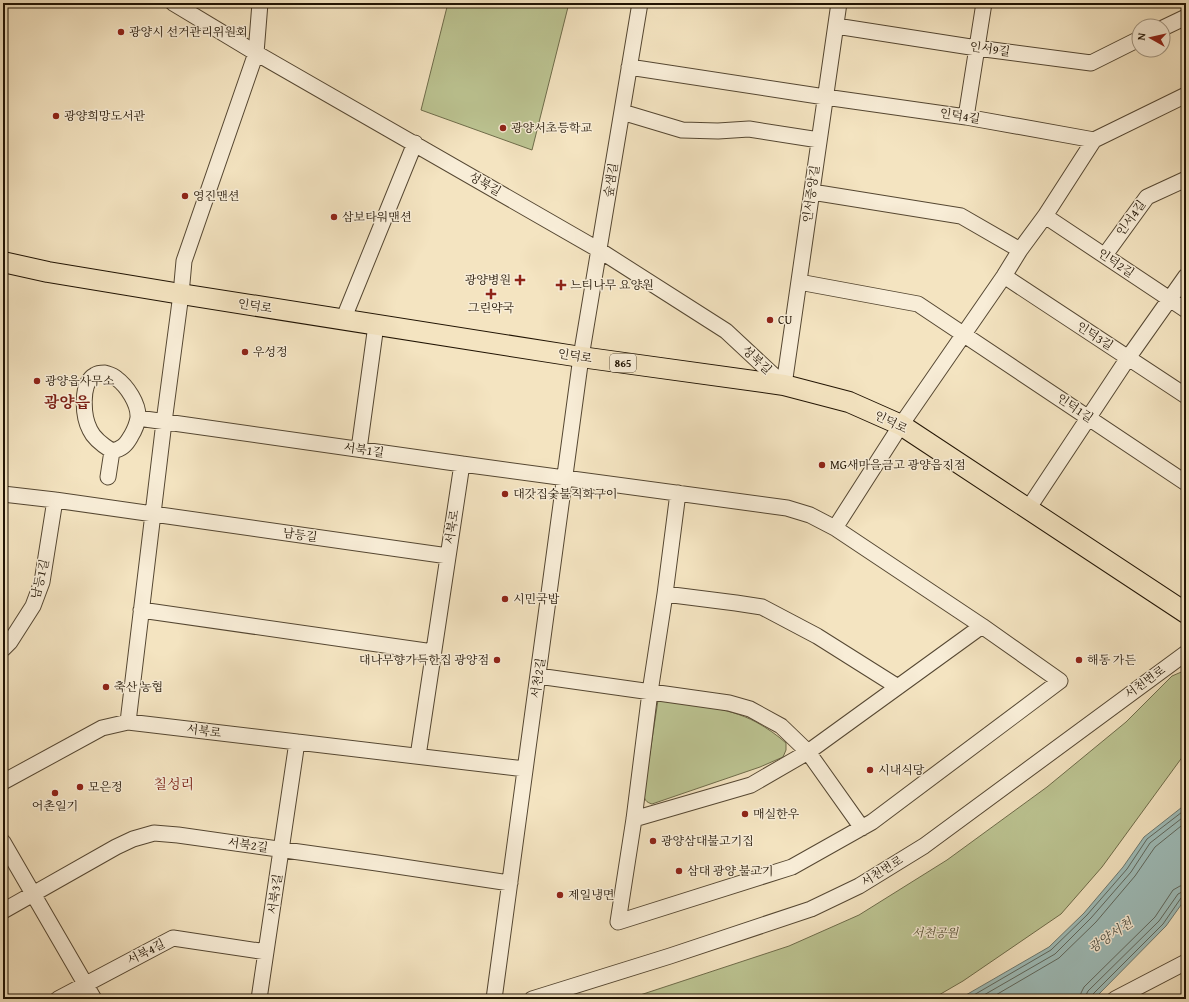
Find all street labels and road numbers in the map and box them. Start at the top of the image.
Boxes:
street label: 인서9길 [969,37,1011,60]
street label: 인덕4길 [939,104,981,127]
street label: 숲샘길 [599,161,622,198]
street label: 인서중앙길 [798,164,823,224]
street label: 성북길 [466,168,505,200]
street label: 인서4길 [1112,196,1149,239]
street label: 인덕2길 [1095,244,1138,281]
street label: 인덕로 [237,294,274,317]
street label: 인덕3길 [1074,317,1117,354]
street label: 성북길 [739,342,776,378]
street label: 인덕로 [557,344,594,367]
road number: 865 [610,354,636,372]
street label: 인덕1길 [1054,389,1097,426]
street label: 인덕로 [872,406,911,437]
street label: 서북1길 [343,438,385,461]
street label: 서북로 [440,508,463,545]
street label: 남등길 [282,524,318,545]
street label: 남등1길 [26,557,53,601]
street label: 서천2길 [526,657,549,699]
street label: 서천변로 [1121,661,1169,702]
street label: 서북로 [186,720,223,741]
street label: 서북2길 [227,833,269,856]
street label: 서천변로 [858,851,906,890]
street label: 서북3길 [263,873,286,915]
street label: 서북4길 [124,935,168,968]

